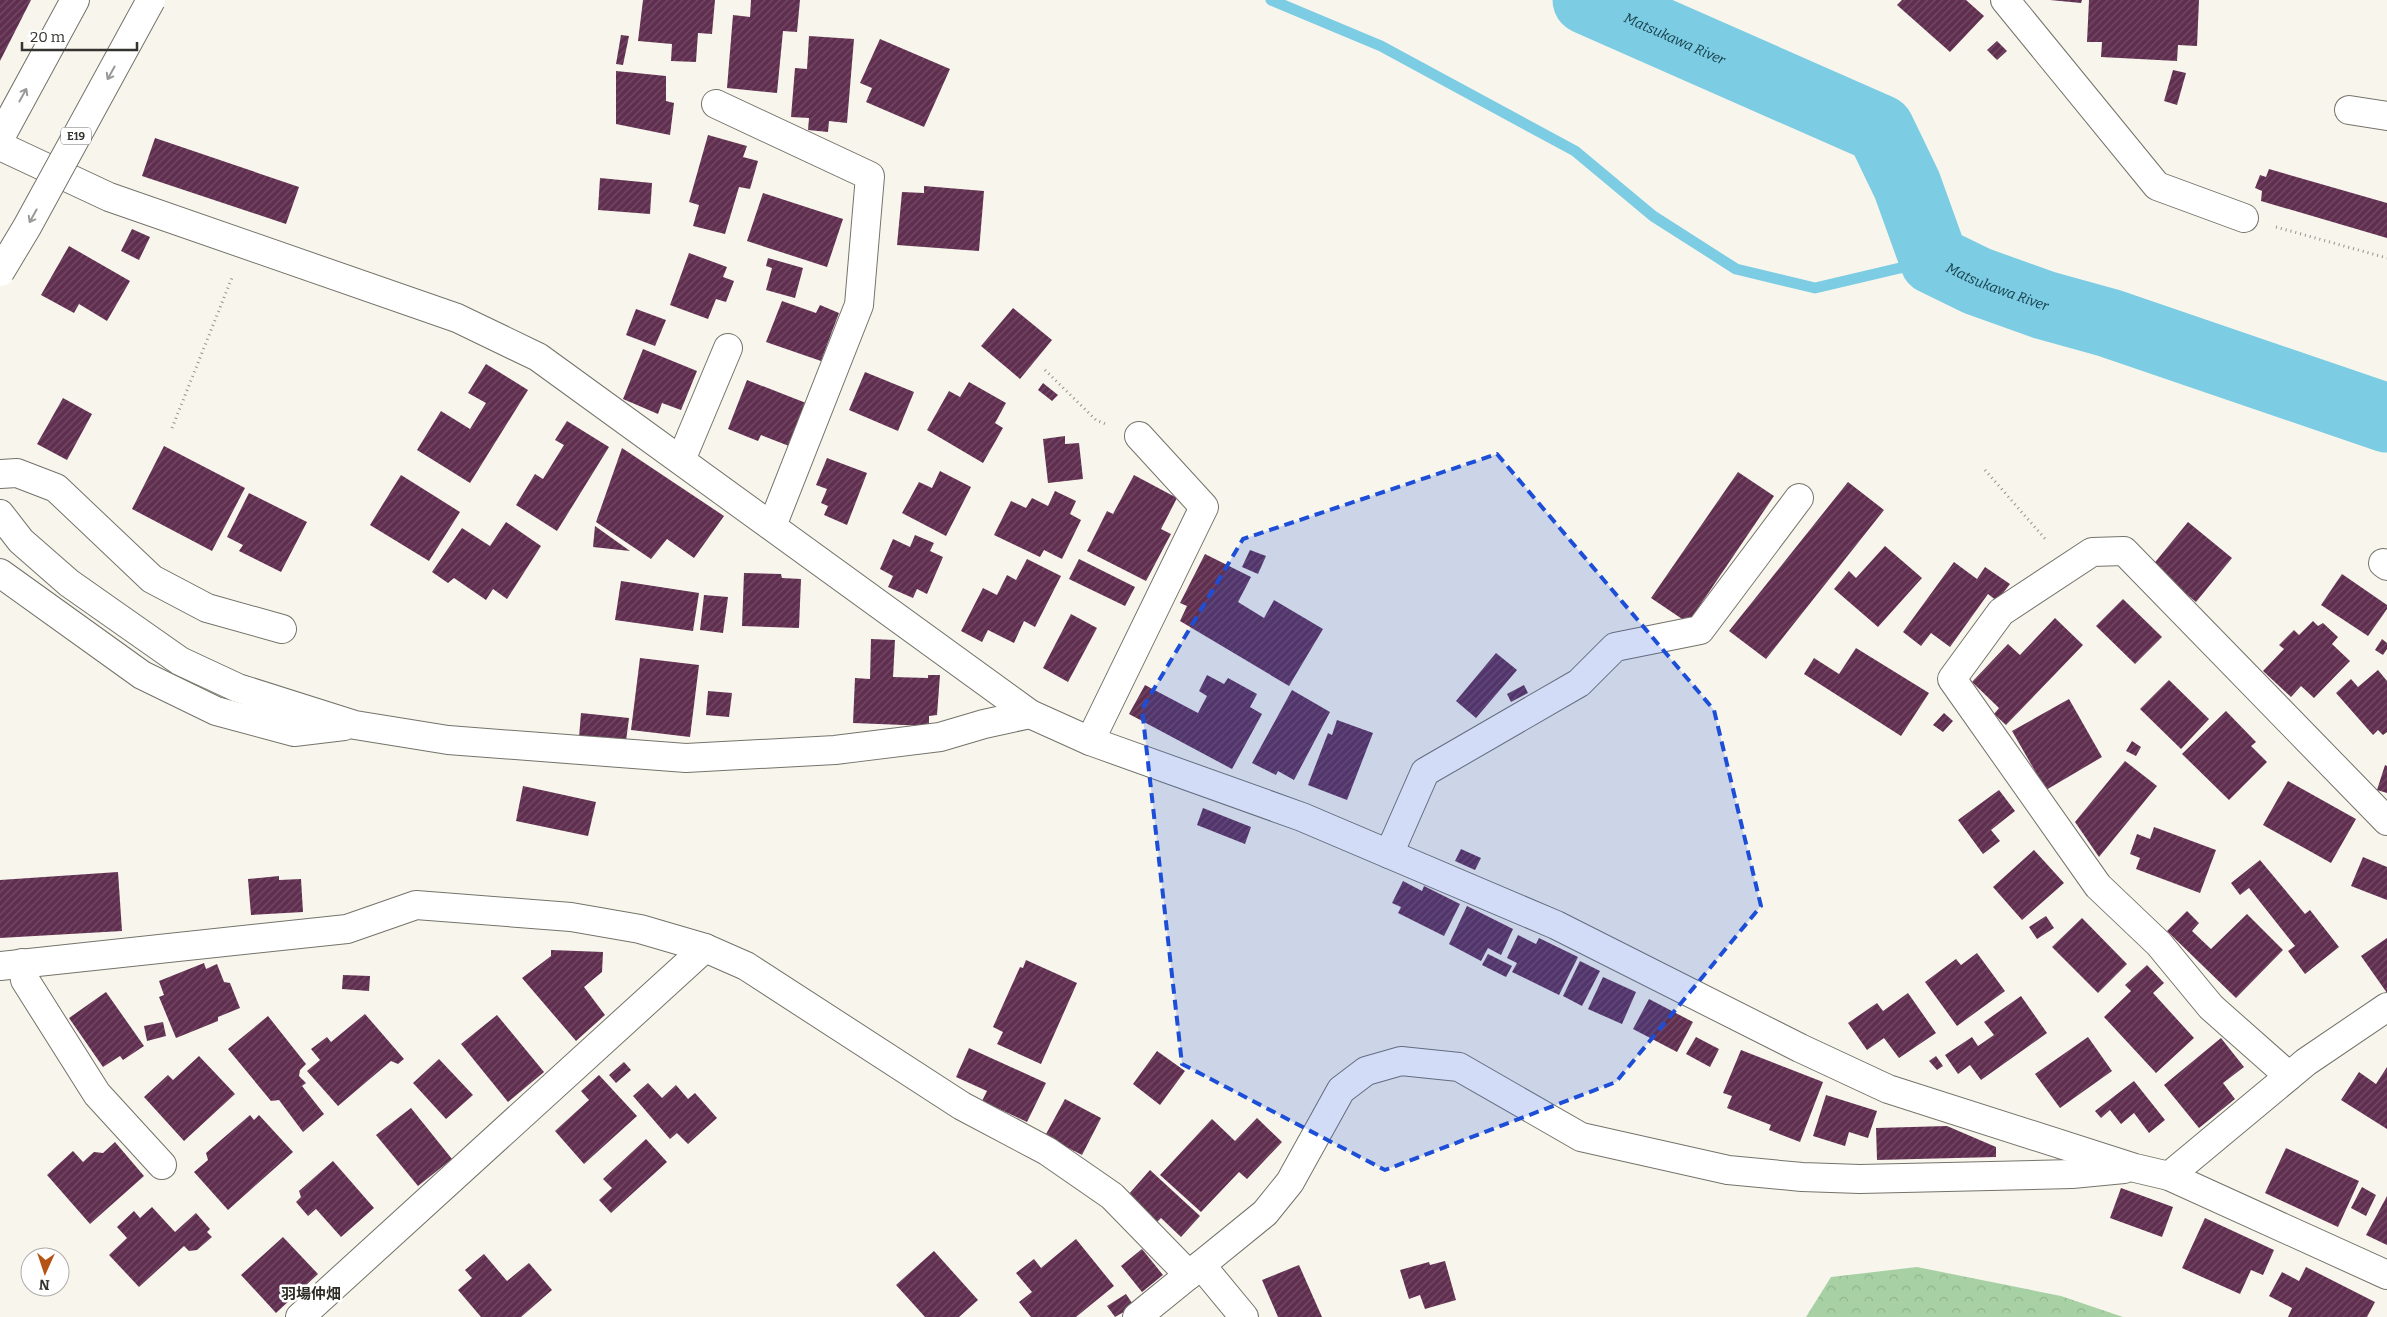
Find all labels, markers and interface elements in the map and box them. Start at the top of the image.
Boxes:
water label: Matsukawa River [1622,9,1729,69]
scale bar [22,20,138,52]
text: 20 m [30,28,66,46]
one-way arrow [106,66,116,81]
one-way arrow [19,88,29,103]
road number: E19 [61,128,91,144]
one-way arrow [28,208,37,223]
water label: Matsukawa River [1943,259,2052,315]
north arrow [20,1247,70,1297]
text: N [38,1276,50,1293]
district label: 羽場仲畑 [281,1285,341,1303]

